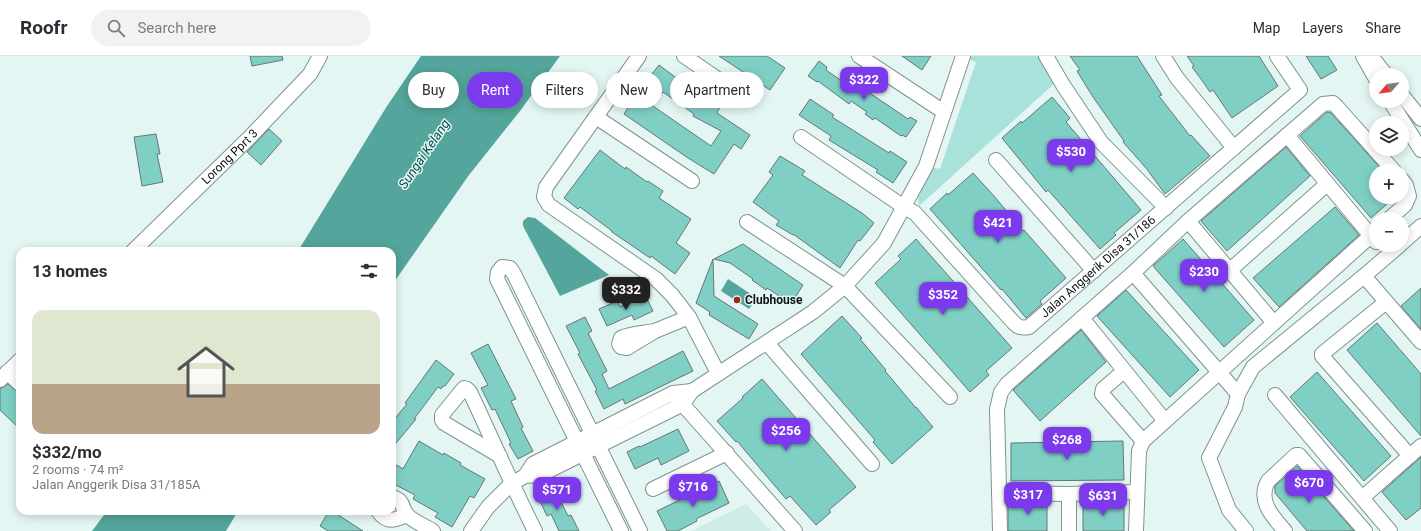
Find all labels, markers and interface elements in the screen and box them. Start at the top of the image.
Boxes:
search box [91,10,371,46]
text: Roofr [20,16,67,39]
icon: search [105,17,127,39]
text: Search here [137,19,216,37]
text: Map [1253,20,1280,36]
text: Layers [1302,20,1343,36]
text: Share [1365,20,1401,36]
pin: $322 [840,67,888,101]
north arrow [1369,68,1409,108]
map controls [1369,68,1409,252]
chip: Buy [408,72,459,108]
chip: Rent [467,72,523,108]
chip: Filters [531,72,598,108]
chip: New [606,72,662,108]
chip: Apartment [670,72,764,108]
text: $322 [849,72,879,87]
button: layers [1369,116,1409,156]
water label: Sungai Kelang [395,117,453,191]
street label: Lorong Pprt 3 [199,126,261,187]
pin: $530 [1047,139,1095,173]
text: $530 [1056,144,1086,159]
button: + [1369,164,1409,204]
pin: $421 [974,210,1022,244]
button: − [1369,212,1409,252]
street label: Jalan Anggerik Disa 31/186 [1038,213,1158,321]
text: $421 [983,215,1013,230]
pin: $230 [1180,259,1228,293]
icon: filters [358,260,380,282]
text: 13 homes [32,261,108,281]
text: $230 [1189,264,1219,279]
pin: $332 [602,277,650,311]
text: $332 [611,282,641,297]
pin: $352 [919,282,967,316]
text: $352 [928,287,958,302]
place label: Clubhouse [745,293,803,307]
marker: Clubhouse [732,295,742,305]
icon: home [170,336,242,408]
pin: $256 [762,418,810,452]
text: $256 [771,423,801,438]
pin: $268 [1043,427,1091,461]
text: $268 [1052,432,1082,447]
text: $332/mo [32,442,102,462]
text: 2 rooms · 74 m² [32,462,124,477]
pin: $670 [1285,470,1333,504]
pin: $716 [669,474,717,508]
text: $670 [1294,475,1324,490]
text: Jalan Anggerik Disa 31/185A [32,477,201,492]
pin: $571 [533,477,581,511]
text: $716 [678,479,708,494]
text: $571 [542,482,572,497]
pin: $317 [1004,482,1052,516]
pin: $631 [1079,483,1127,517]
text: $317 [1013,487,1043,502]
text: $631 [1088,488,1118,503]

